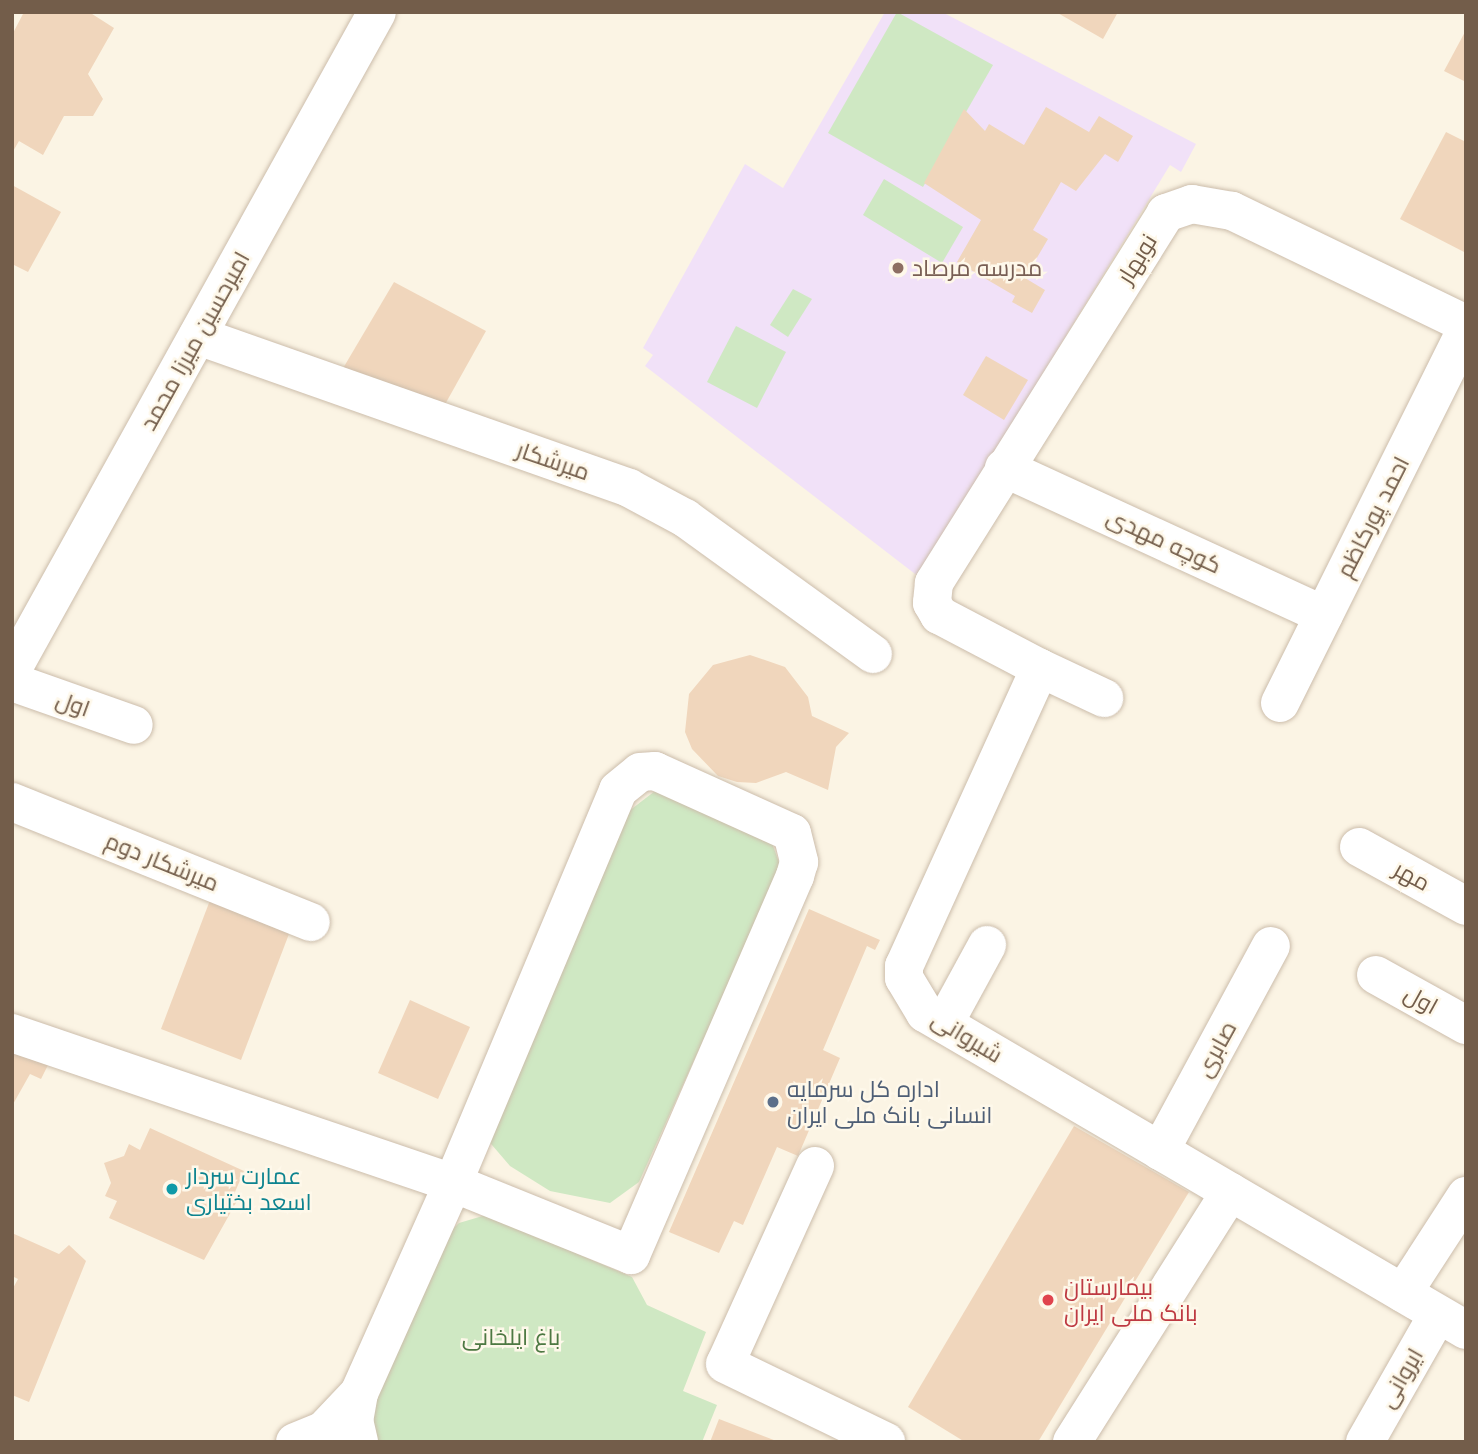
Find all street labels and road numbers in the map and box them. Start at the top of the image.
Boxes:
street label: نوبهار [1111,229,1163,289]
street label: امیرحسین میرزا محمد [134,247,256,435]
street label: میرشکار [513,436,593,486]
street label: احمد پورکاظم [1331,452,1415,582]
street label: کوچه مهدی [1102,502,1226,580]
street label: اول [52,685,94,723]
street label: میرشکار دوم [101,827,223,897]
street label: مهر [1389,855,1435,897]
street label: اول [1399,980,1443,1020]
street label: شیروانی [927,1005,1007,1069]
street label: صابری [1190,1016,1242,1082]
street label: ایروانی [1373,1343,1429,1413]

